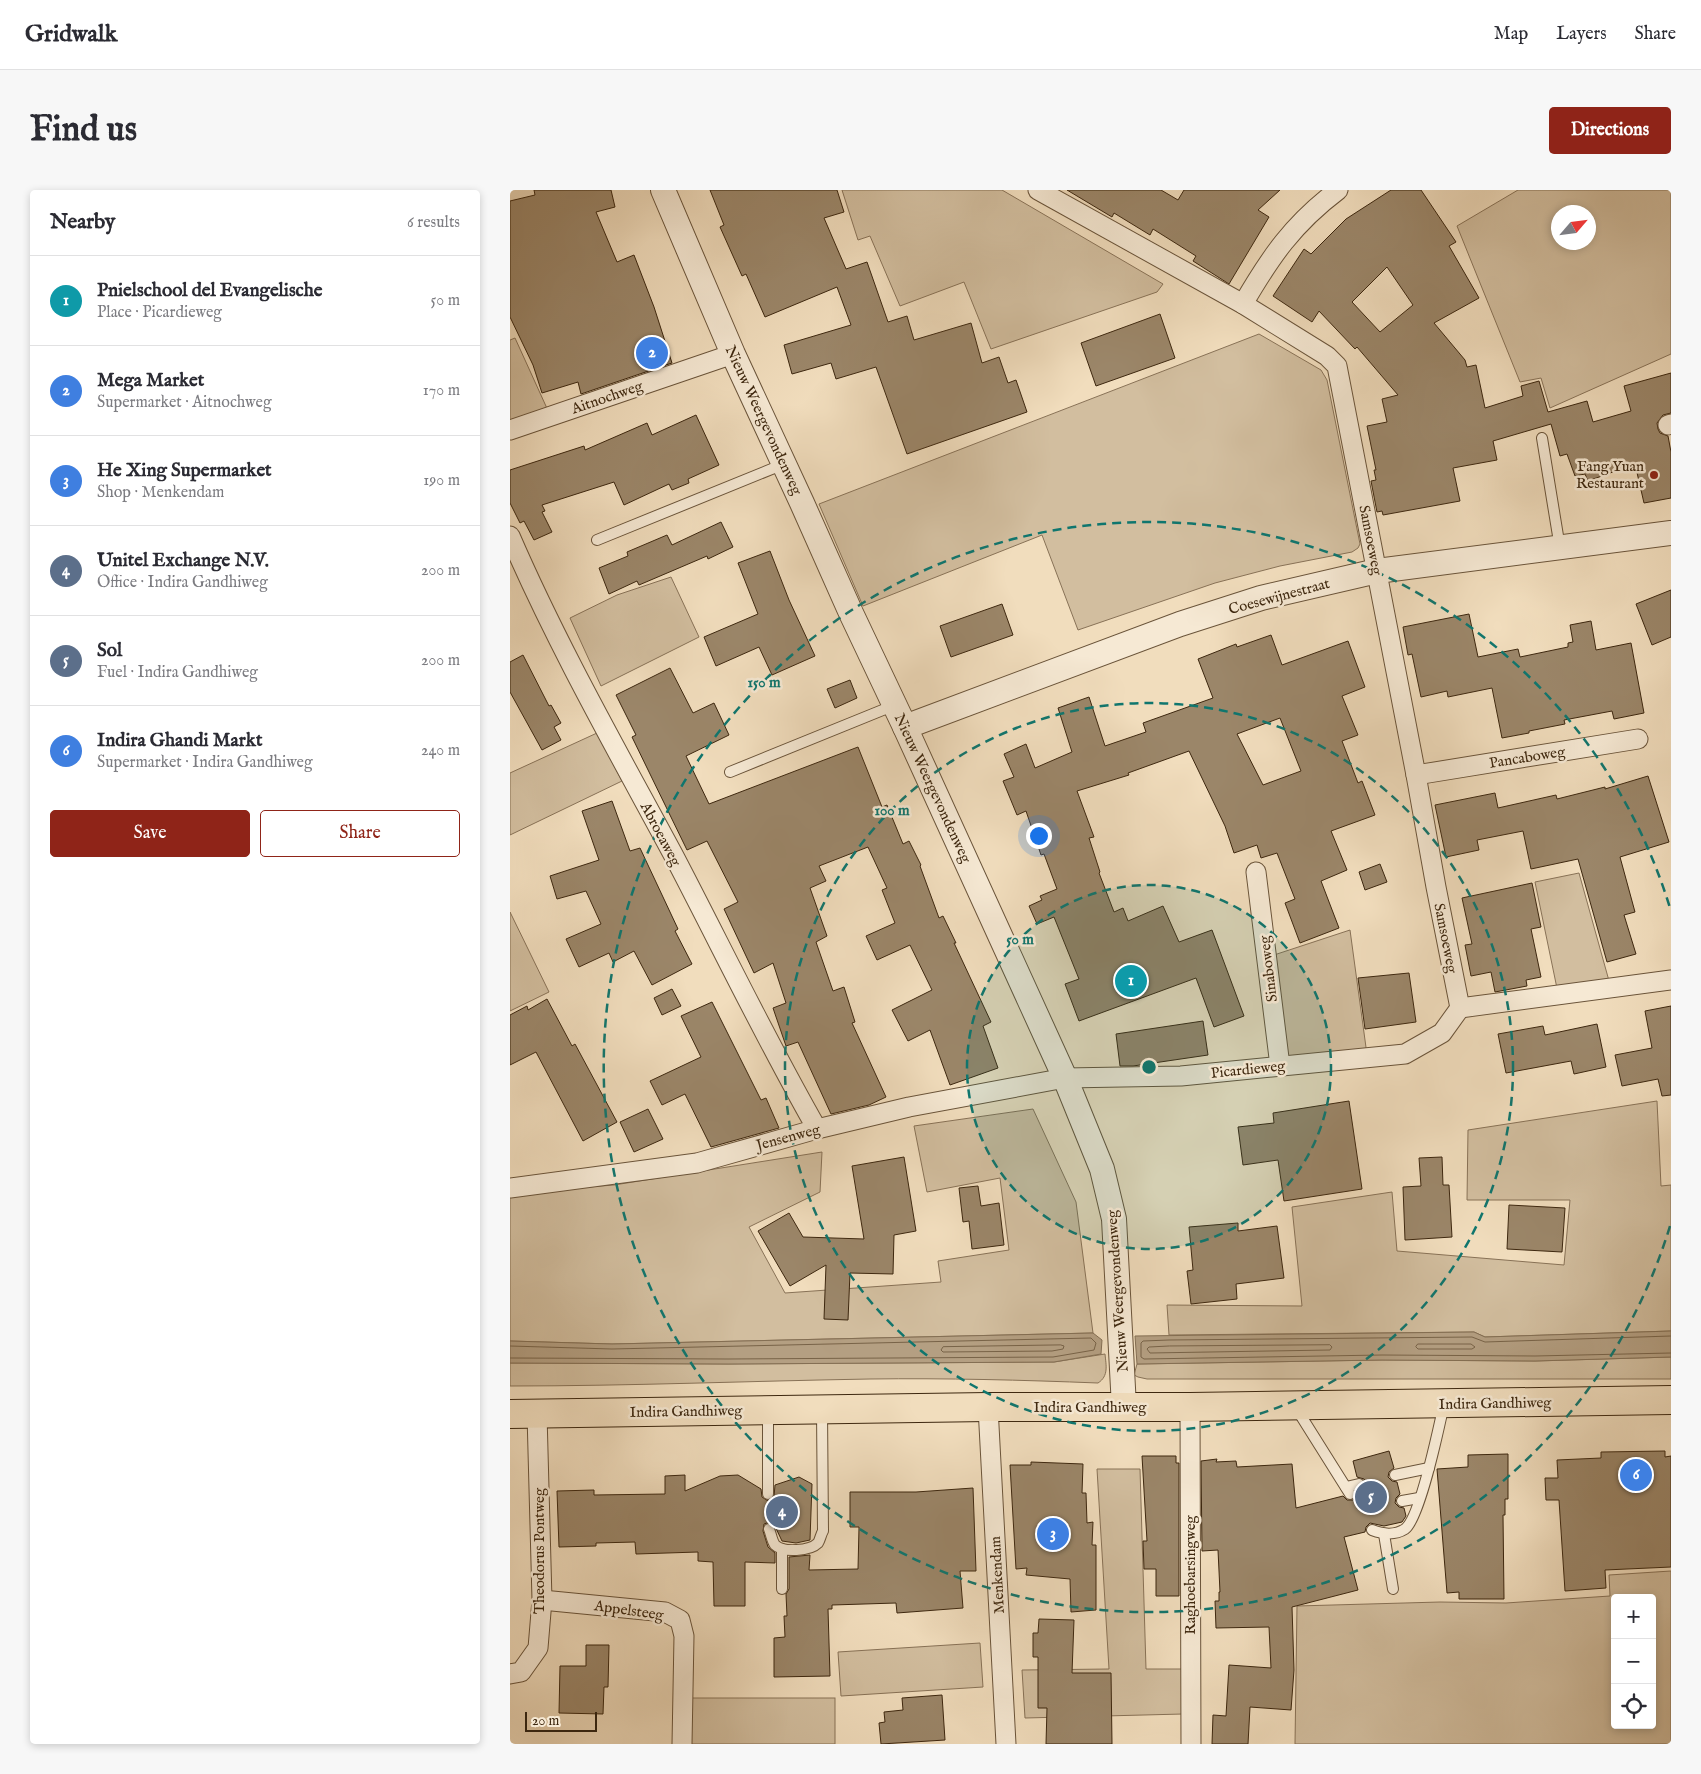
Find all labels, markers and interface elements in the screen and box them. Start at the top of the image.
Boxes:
text: Gridwalk [25,19,117,50]
text: Map [1494,23,1528,46]
text: Layers [1556,23,1607,46]
text: Share [1635,23,1676,46]
button: Directions [1549,107,1671,154]
text: Find us [30,108,137,153]
north arrow [1551,205,1596,250]
text: Nearby [50,209,115,236]
text: 6 results [407,213,460,233]
text: Pnielschool del Evangelische [97,279,323,303]
text: 1 [63,291,69,311]
text: 50 m [431,291,460,311]
text: Place · Picardieweg [97,303,222,323]
pin: 2 [636,334,668,372]
street label: Nieuw Weergevondenweg [721,343,807,499]
text: Mega Market [97,369,204,393]
street label: Aitnochweg [568,376,646,419]
text: 2 [62,381,70,401]
text: 170 m [423,381,460,401]
text: Supermarket · Aitnochweg [97,393,272,413]
place label: Fang Yuan Restaurant [1576,457,1644,493]
text: He Xing Supermarket [97,459,272,483]
marker: Fang Yuan Restaurant [1648,469,1660,481]
text: 3 [63,471,69,491]
text: 190 m [423,471,460,491]
text: Shop · Menkendam [97,483,224,503]
street label: Samsoeweg [1354,504,1387,578]
text: Unitel Exchange N.V. [97,549,269,573]
text: 4 [62,561,70,581]
text: 200 m [421,561,460,581]
text: Office · Indira Gandhiweg [97,573,268,593]
street label: Coesewijnestraat [1226,574,1332,619]
text: Sol [97,639,122,663]
text: 5 [63,651,69,671]
text: 200 m [421,651,460,671]
text: Fuel · Indira Gandhiweg [97,663,258,683]
text: 150 m [747,673,781,692]
street label: Nieuw Weergevondenweg [890,711,976,867]
text: Indira Ghandi Markt [97,729,262,753]
text: 6 [63,741,69,761]
text: 240 m [421,741,460,761]
street label: Pancaboweg [1488,742,1567,773]
text: Supermarket · Indira Gandhiweg [97,753,313,773]
street label: Abroeaweg [635,798,686,870]
text: 100 m [874,801,910,820]
button: Save [50,810,250,857]
button: Share [260,810,460,857]
your location [1026,823,1052,849]
street label: Samsoeweg [1429,902,1462,976]
text: 50 m [1006,930,1034,949]
street label: Sinaboweg [1255,934,1282,1003]
pin: 1 [1115,962,1147,1000]
street label: Picardieweg [1210,1056,1287,1083]
centre of rings [1140,1058,1158,1076]
street label: Jensenweg [752,1120,823,1156]
street label: Nieuw Weergevondenweg [1102,1208,1133,1373]
street label: Indira Gandhiweg [1438,1393,1552,1414]
street label: Indira Gandhiweg [1034,1398,1147,1417]
street label: Indira Gandhiweg [629,1401,743,1422]
pin: 6 [1620,1456,1652,1494]
pin: 5 [1355,1478,1387,1516]
street label: Theodorus Pontweg [530,1487,549,1614]
pin: 4 [766,1493,798,1531]
street label: Raghoebarsingweg [1181,1514,1200,1635]
pin: 3 [1037,1515,1069,1553]
street label: Menkendam [986,1535,1009,1614]
map controls [1611,1594,1656,1729]
button: + [1611,1594,1656,1639]
street label: Appelsteeg [592,1596,666,1625]
button: − [1611,1639,1656,1684]
button: locate [1611,1684,1656,1729]
scale bar [525,1709,598,1732]
text: 20 m [532,1712,559,1730]

